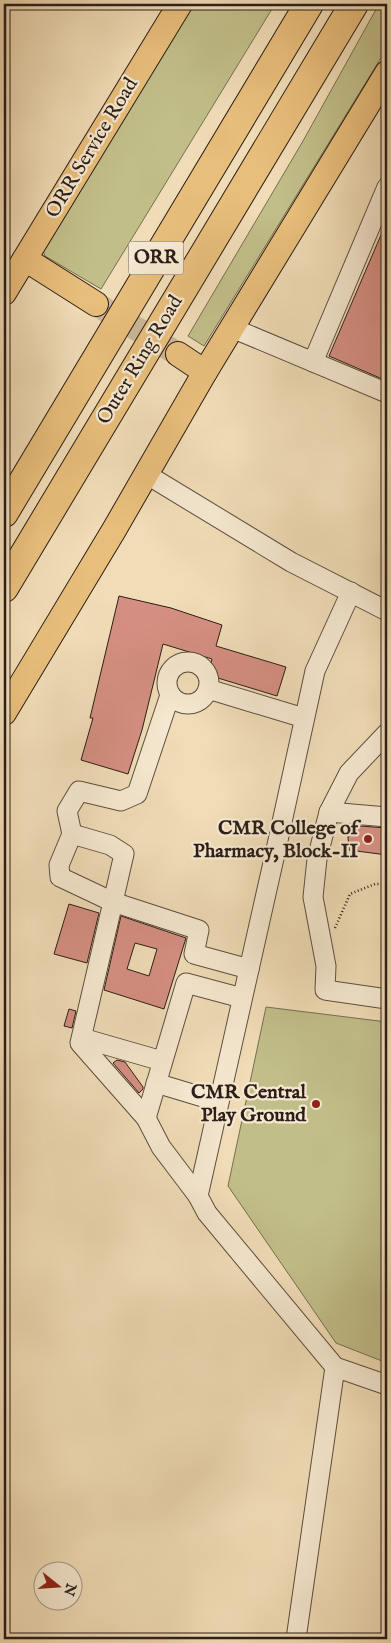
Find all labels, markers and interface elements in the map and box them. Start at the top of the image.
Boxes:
street label: ORR Service Road [40,73,144,223]
road number: ORR [128,242,184,274]
street label: Outer Ring Road [92,291,189,429]
place label: CMR College of Pharmacy, Block-II [193,816,362,864]
marker: CMR College of Pharmacy, Block-II [362,833,374,845]
place label: CMR Central Play Ground [191,1080,307,1128]
marker: CMR Central Play Ground [310,1098,322,1110]
north arrow [32,1560,82,1610]
text: N [59,1580,80,1598]

